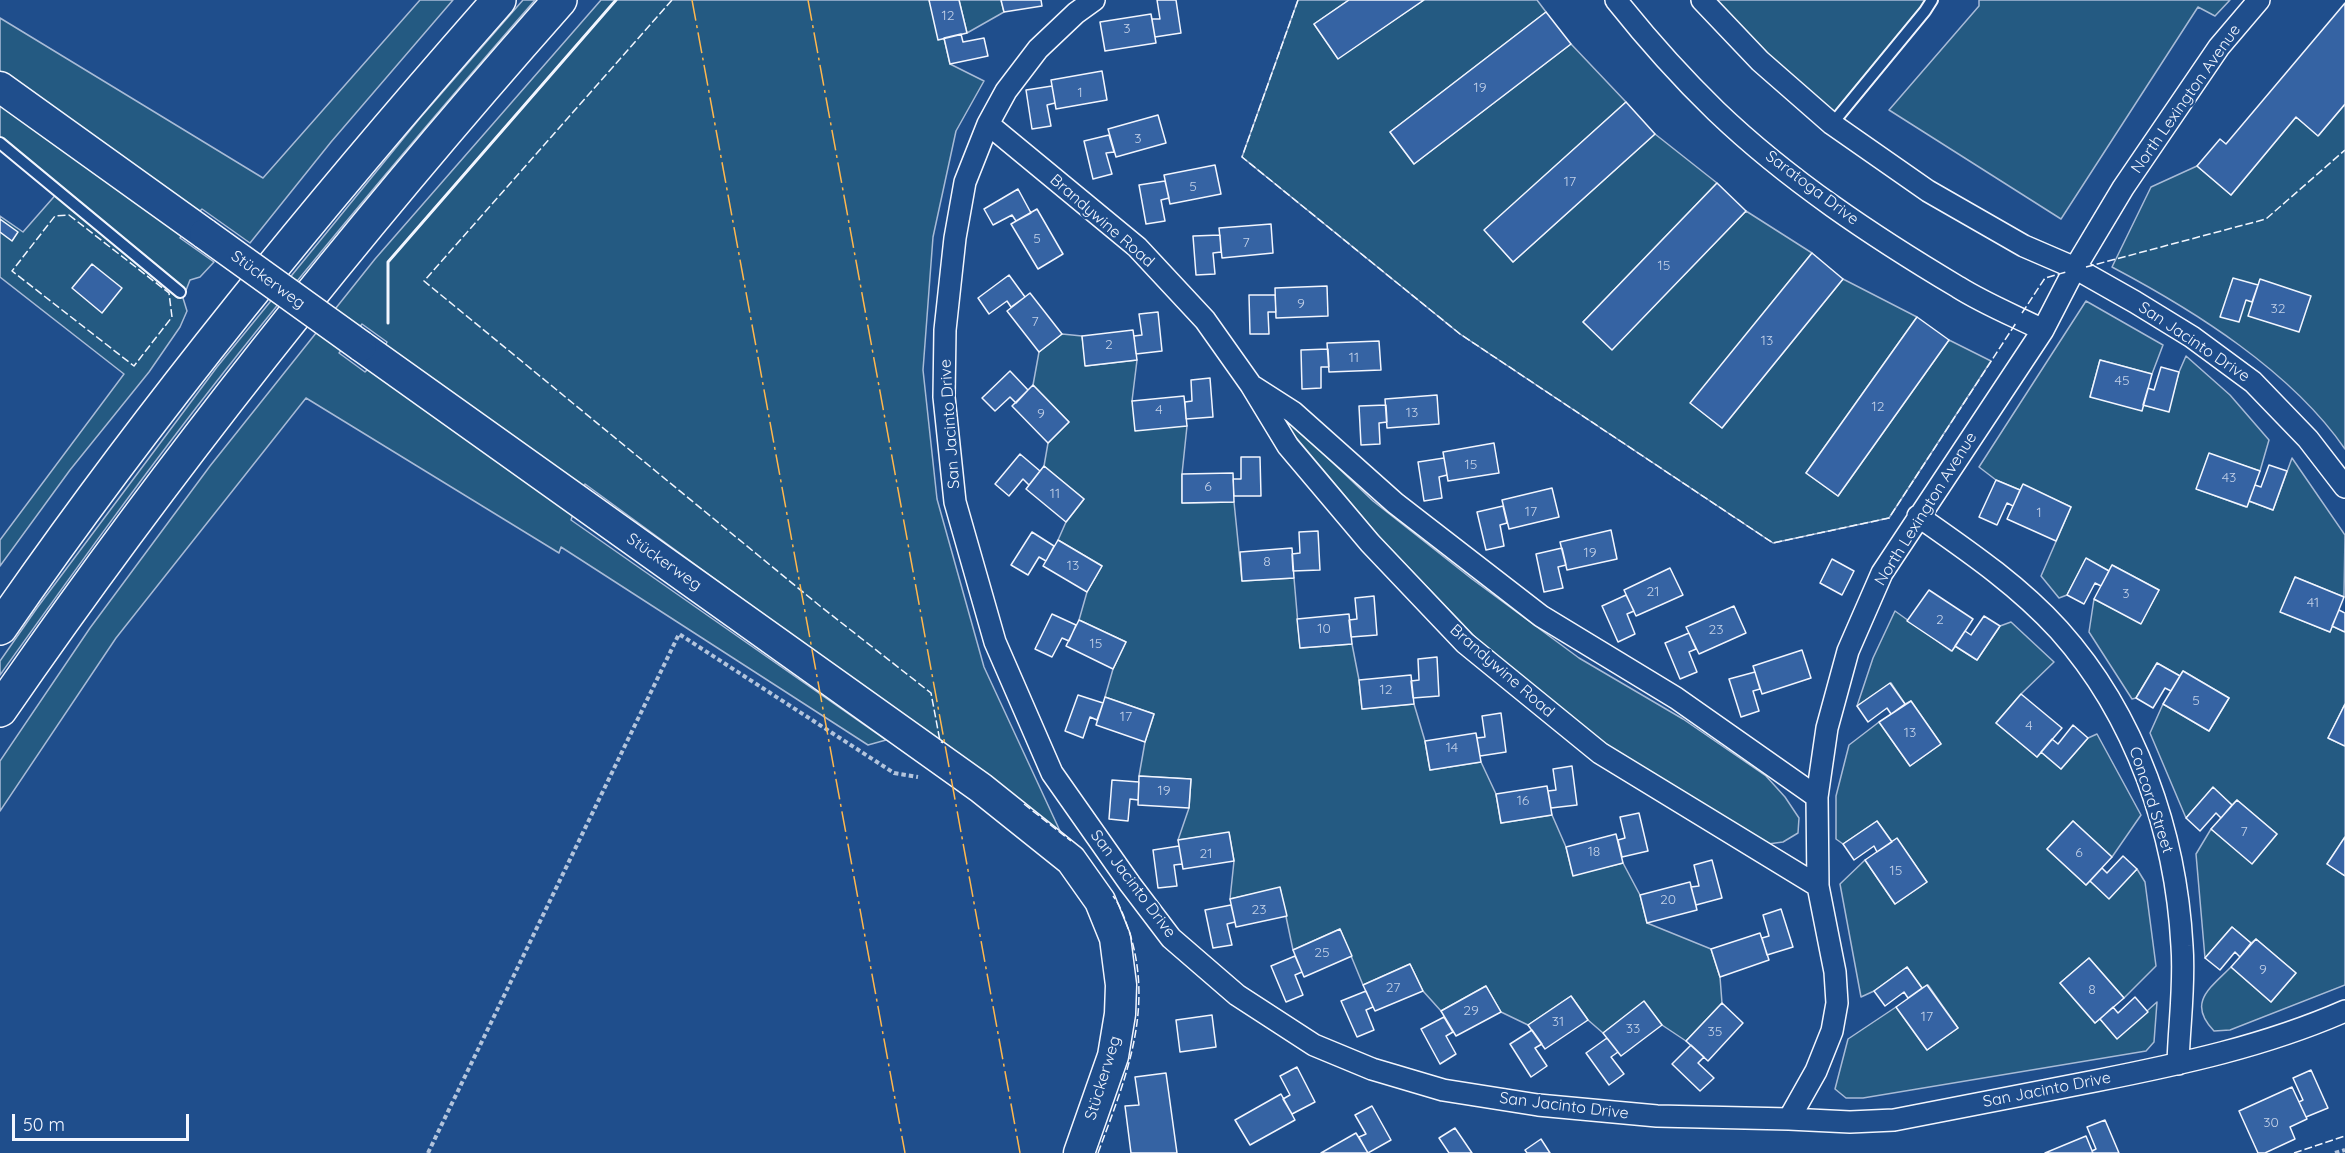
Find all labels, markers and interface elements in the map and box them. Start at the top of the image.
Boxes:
house number: 12 [942,8,954,24]
house number: 3 [1123,21,1131,37]
street label: North Lexington Avenue [2127,21,2245,177]
house number: 19 [1474,80,1486,96]
house number: 1 [1077,85,1083,101]
house number: 3 [1134,131,1142,147]
street label: Saratoga Drive [1762,147,1862,229]
street label: Brandywine Road [1046,170,1158,272]
house number: 17 [1564,174,1576,190]
house number: 5 [1189,179,1197,195]
house number: 5 [1033,231,1041,247]
house number: 7 [1242,235,1250,251]
street label: Stückerweg [227,247,309,313]
house number: 15 [1658,258,1670,274]
house number: 9 [1297,296,1305,312]
street label: San Jacinto Drive [2135,298,2253,386]
house number: 32 [2270,301,2286,317]
house number: 7 [1031,314,1039,330]
house number: 13 [1761,333,1773,349]
house number: 2 [1105,337,1113,353]
house number: 11 [1349,350,1359,366]
street label: San Jacinto Drive [936,358,964,490]
house number: 45 [2114,373,2130,389]
house number: 12 [1872,399,1884,415]
house number: 4 [1155,402,1163,418]
house number: 13 [1406,405,1418,421]
house number: 9 [1037,406,1045,422]
street label: North Lexington Avenue [1871,429,1981,589]
house number: 15 [1465,457,1477,473]
house number: 43 [2222,470,2236,486]
house number: 6 [1204,479,1212,495]
house number: 11 [1050,486,1060,502]
house number: 17 [1525,504,1537,520]
house number: 1 [2036,505,2042,521]
street label: Stückerweg [623,529,705,595]
house number: 19 [1584,545,1596,561]
house number: 8 [1263,554,1271,570]
house number: 13 [1067,558,1079,574]
house number: 21 [1647,584,1659,600]
house number: 3 [2122,586,2130,602]
house number: 41 [2307,595,2319,611]
house number: 2 [1936,612,1944,628]
street label: Brandywine Road [1446,620,1558,722]
house number: 10 [1317,621,1331,637]
house number: 23 [1708,622,1724,638]
house number: 15 [1090,636,1102,652]
house number: 12 [1380,682,1392,698]
house number: 5 [2192,693,2200,709]
house number: 17 [1120,709,1132,725]
house number: 4 [2025,718,2033,734]
house number: 13 [1904,725,1916,741]
house number: 14 [1446,740,1458,756]
street label: Concord Street [2125,744,2177,856]
house number: 19 [1158,783,1170,799]
house number: 16 [1517,793,1529,809]
house number: 7 [2240,824,2248,840]
street label: San Jacinto Drive [1086,826,1180,942]
house number: 18 [1588,844,1600,860]
house number: 6 [2075,845,2083,861]
house number: 21 [1200,846,1212,862]
house number: 15 [1890,863,1902,879]
house number: 20 [1660,892,1676,908]
house number: 23 [1251,902,1267,918]
house number: 25 [1314,945,1330,961]
house number: 9 [2259,962,2267,978]
house number: 27 [1386,980,1400,996]
house number: 8 [2088,982,2096,998]
house number: 29 [1463,1003,1479,1019]
house number: 17 [1921,1009,1933,1025]
house number: 31 [1552,1014,1564,1030]
house number: 33 [1626,1021,1640,1037]
house number: 35 [1708,1024,1722,1040]
street label: Stückerweg [1081,1034,1125,1122]
street label: San Jacinto Drive [1981,1068,2113,1112]
street label: San Jacinto Drive [1498,1089,1630,1123]
scale bar [15,1102,192,1140]
text: 50 m [23,1113,65,1136]
house number: 30 [2263,1115,2279,1131]

